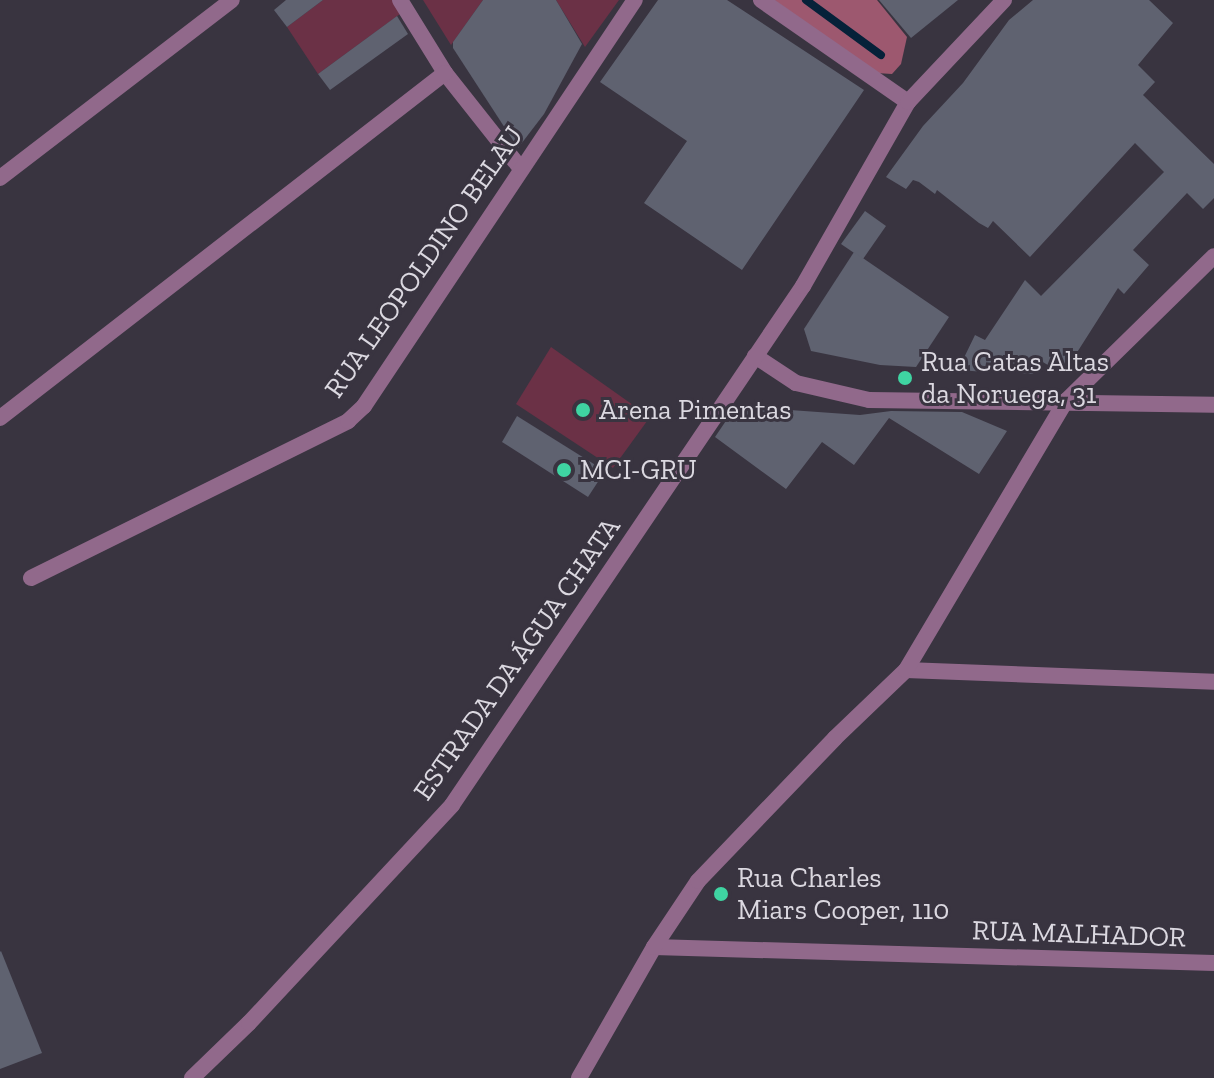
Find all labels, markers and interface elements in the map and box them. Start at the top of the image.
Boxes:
street label: RUA LEOPOLDINO BELAU [317,119,531,405]
place label: Rua Catas Altas da Noruega, 31 [921,345,1110,411]
marker: Rua Catas Altas da Noruega, 31 [896,369,914,387]
place label: Arena Pimentas [599,393,791,427]
marker: Arena Pimentas [574,401,592,419]
place label: MCI-GRU [580,453,697,487]
marker: MCI-GRU [555,461,573,479]
street label: ESTRADA DA ÁGUA CHATA [405,510,629,808]
place label: Rua Charles Miars Cooper, 110 [737,861,949,927]
marker: Rua Charles Miars Cooper, 110 [712,885,730,903]
street label: RUA MALHADOR [971,913,1187,955]

